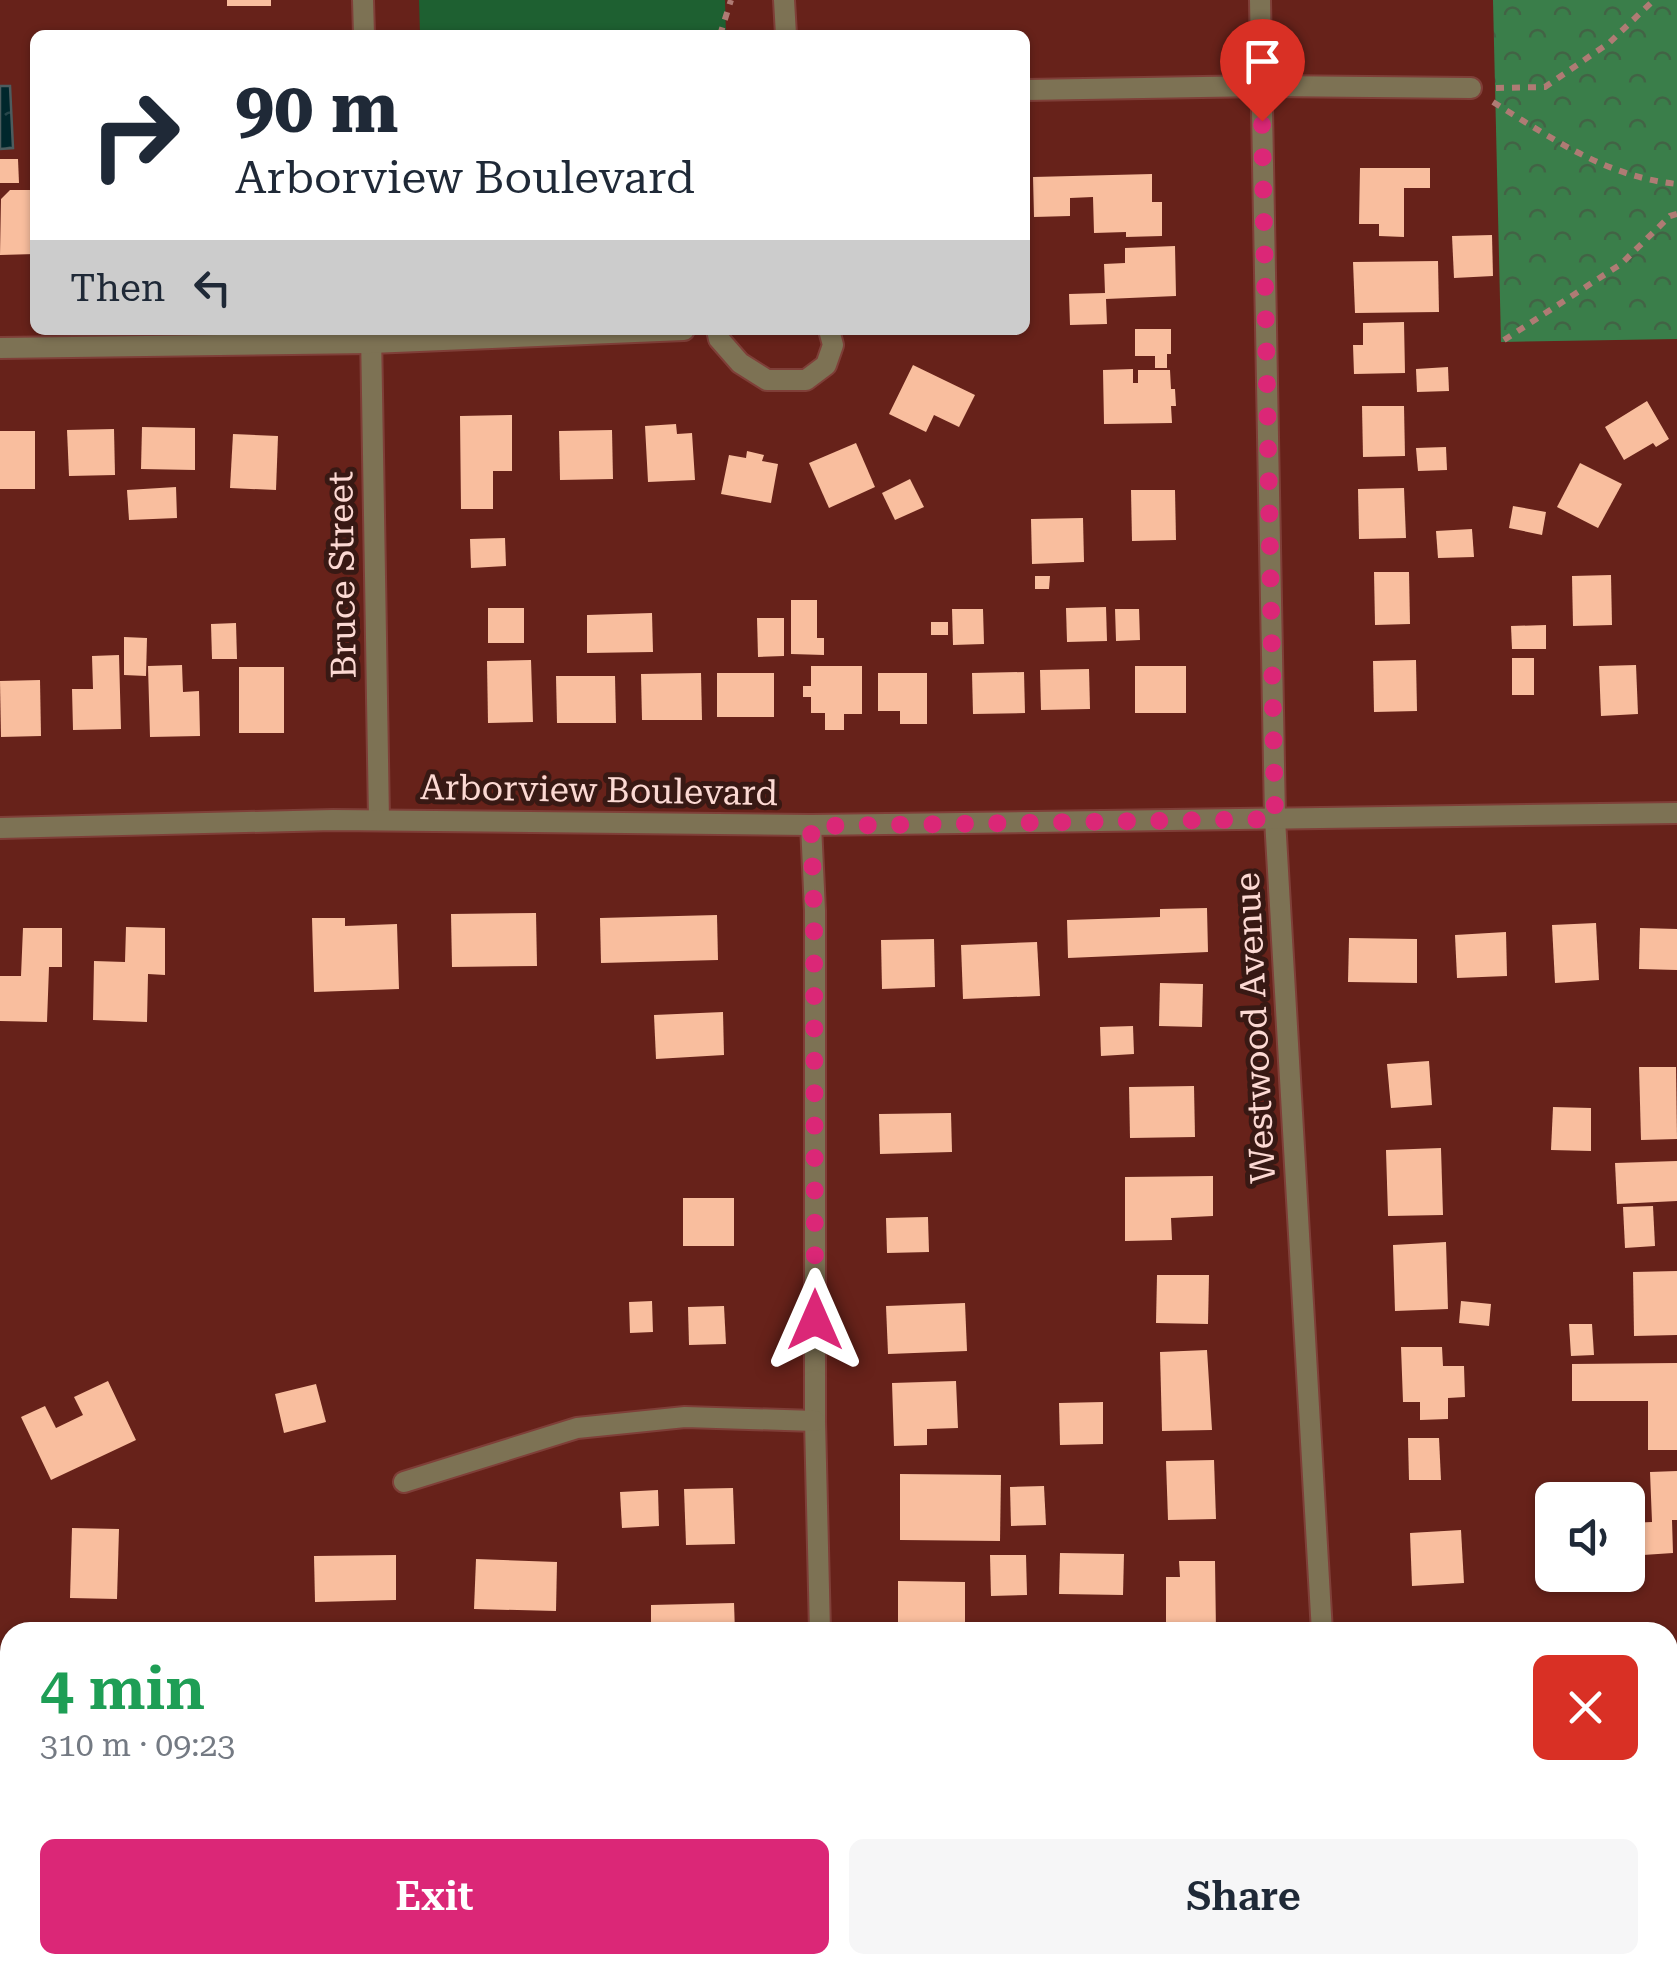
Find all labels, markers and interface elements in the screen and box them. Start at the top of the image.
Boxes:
pin [1220,19,1305,122]
icon: arrive [1235,34,1290,89]
text: 90 m [235,67,399,149]
icon: right [70,70,200,200]
text: Arborview Boulevard [235,151,695,204]
icon: left [185,260,240,315]
text: Then [70,266,165,310]
street label: Bruce Street [320,471,365,679]
street label: Arborview Boulevard [420,767,778,814]
street label: Westwood Avenue [1227,871,1284,1184]
position arrow [763,1268,867,1372]
map controls [1535,1482,1645,1592]
button: sound [1535,1482,1645,1592]
text: 4 min [40,1653,205,1724]
button: close [1533,1655,1638,1760]
text: 310 m · 09:23 [40,1726,235,1764]
button: Exit [40,1839,829,1954]
button: Share [849,1839,1638,1954]

